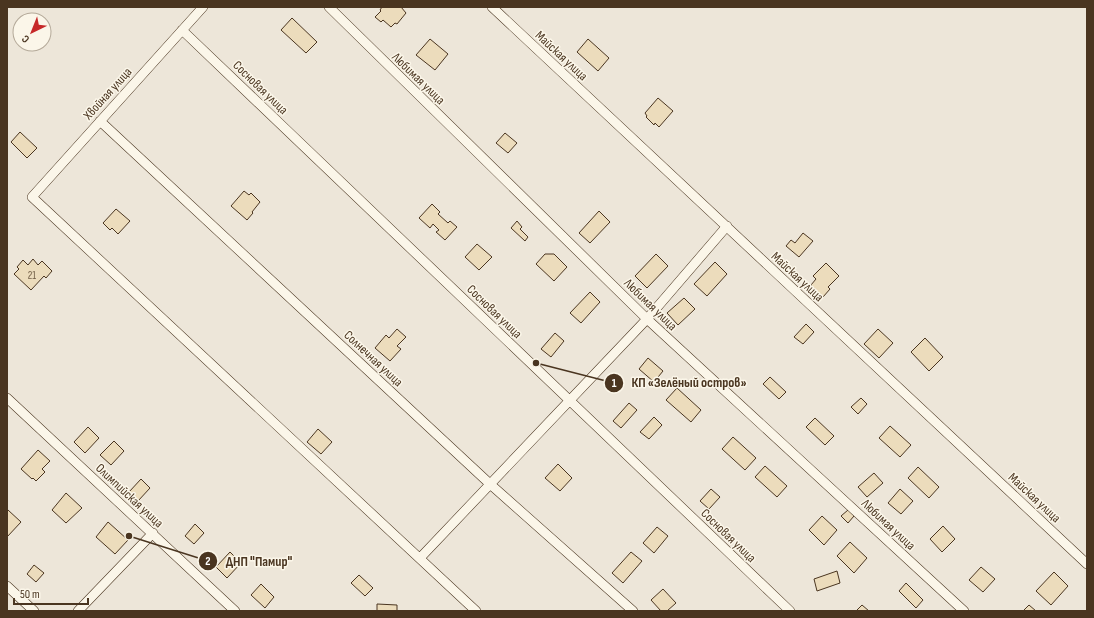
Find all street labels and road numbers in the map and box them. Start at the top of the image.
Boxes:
street label: Майская улица [532,27,591,84]
street label: Любимая улица [388,49,448,108]
street label: Сосновая улица [229,57,291,118]
street label: Хвойная улица [79,64,135,124]
street label: Майская улица [768,248,827,305]
street label: Любимая улица [620,275,680,334]
street label: Сосновая улица [463,281,525,342]
street label: Солнечная улица [340,327,406,390]
street label: Олимпийская улица [92,460,166,531]
street label: Майская улица [1005,469,1064,526]
street label: Любимая улица [857,495,919,554]
street label: Сосновая улица [697,505,759,566]

